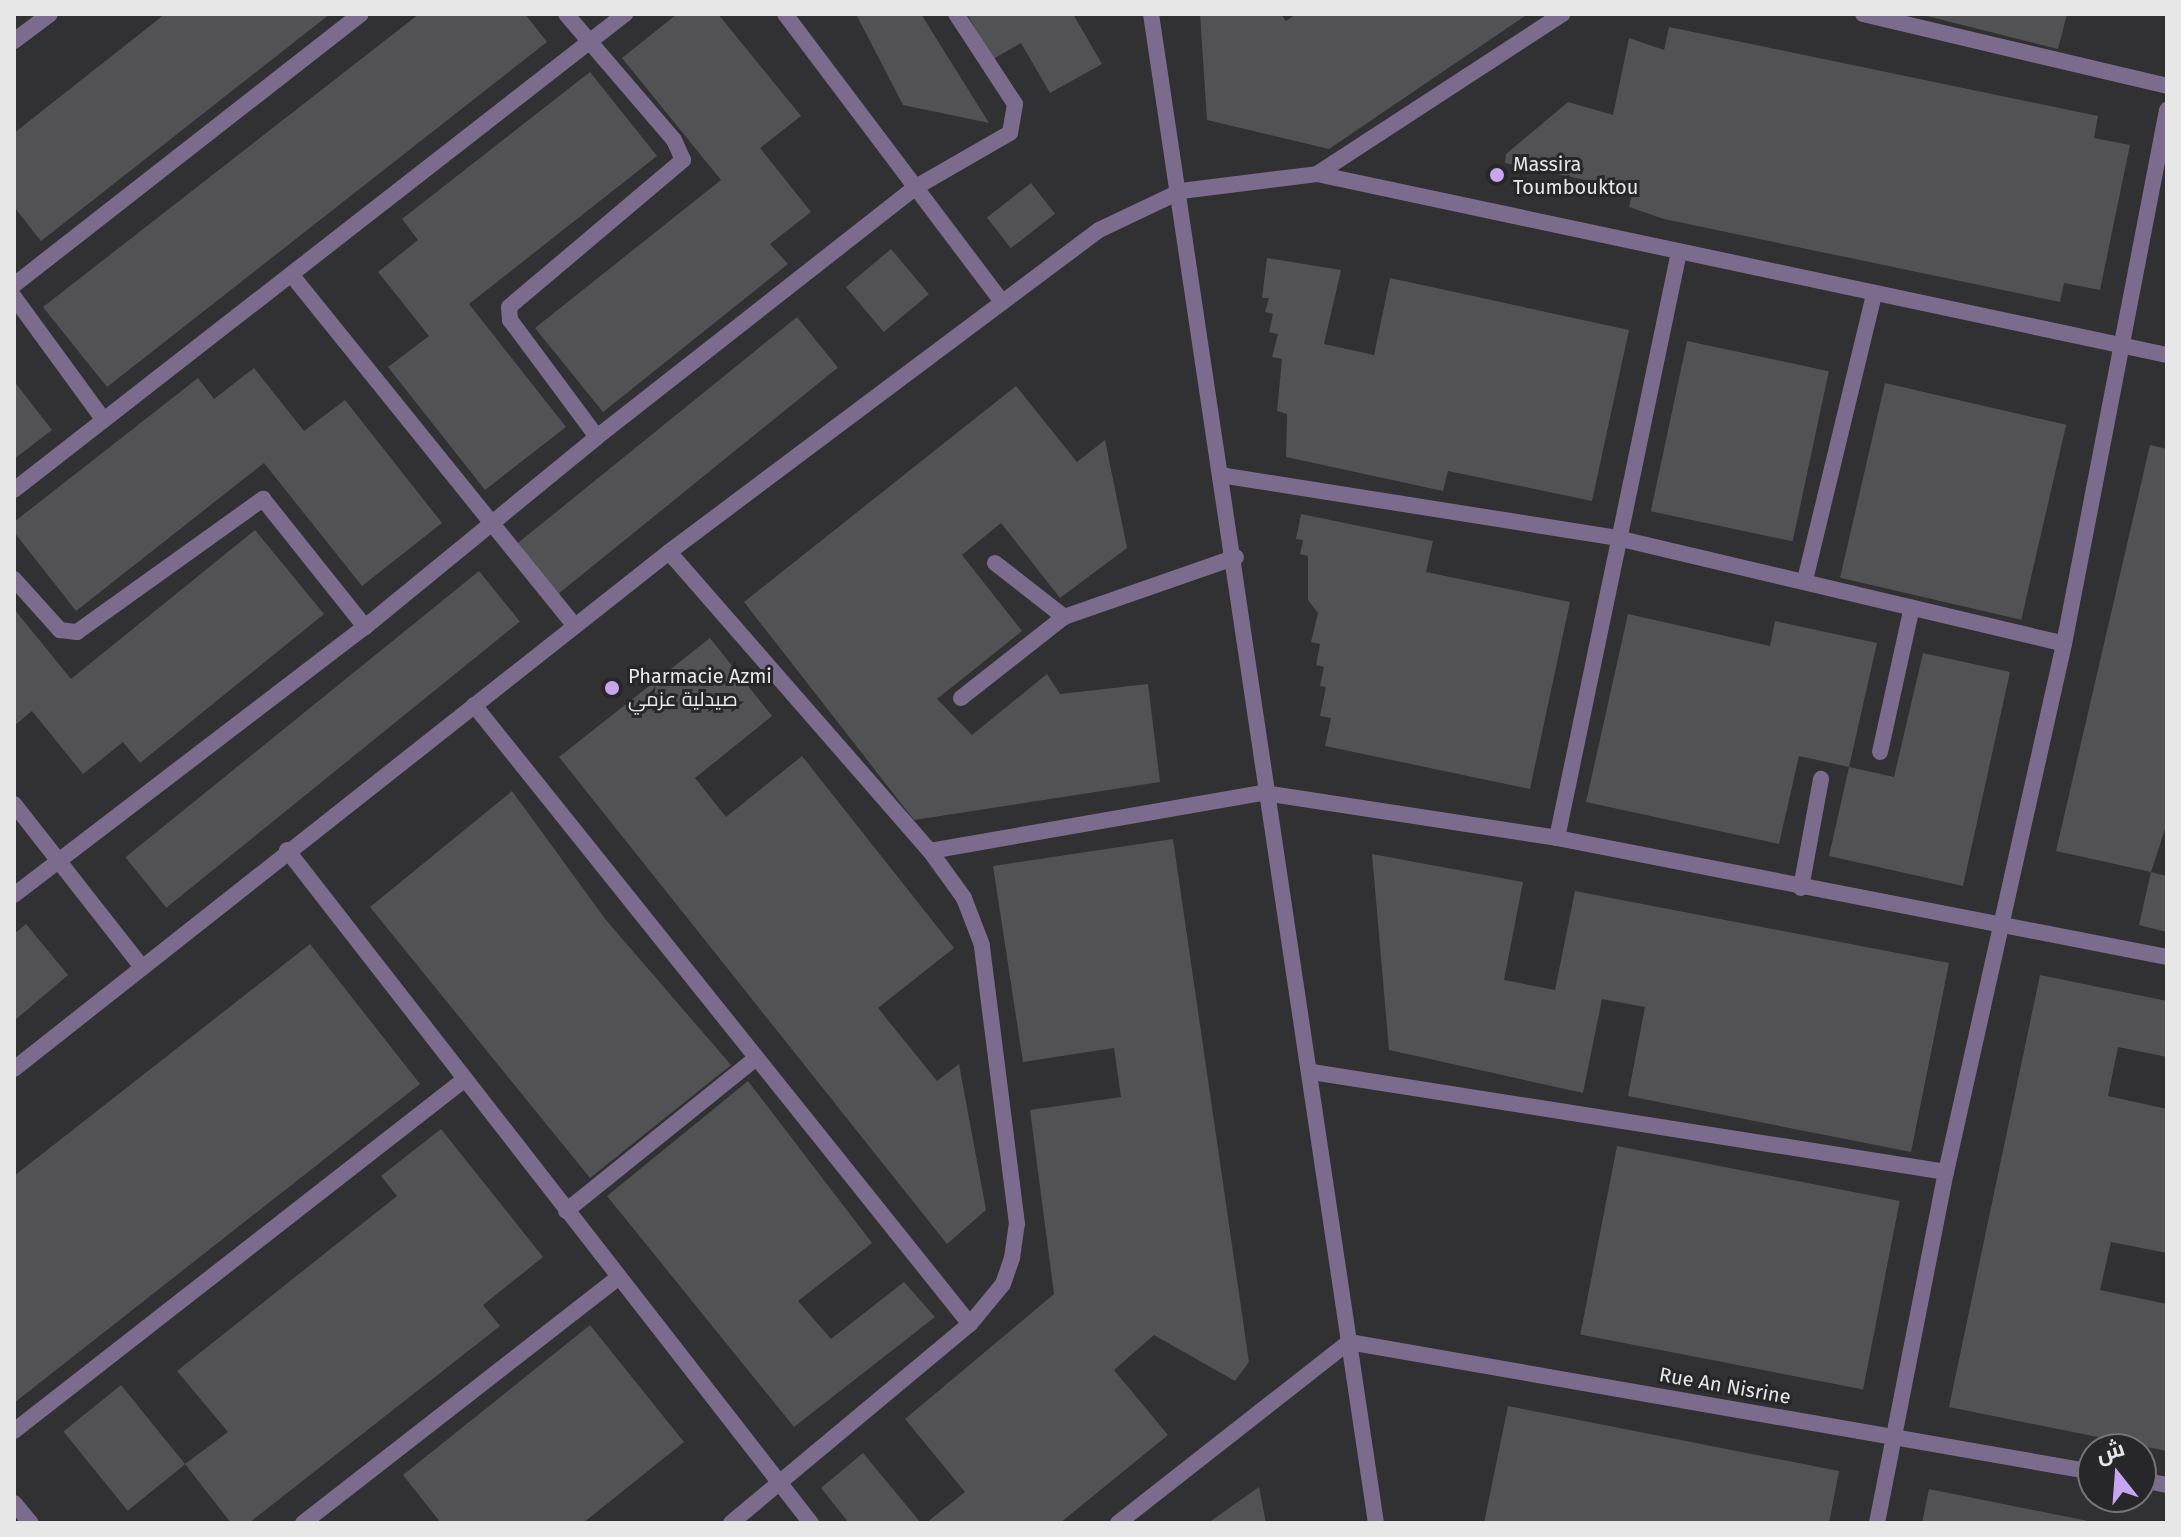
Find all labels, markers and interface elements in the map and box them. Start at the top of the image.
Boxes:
place label: Massira Toumbouktou [1513,152,1638,199]
marker: Massira Toumbouktou [1488,166,1506,184]
place label: Pharmacie Azmi صيدلية عزمي [628,664,772,711]
marker: Pharmacie Azmi صيدلية عزمي [603,679,621,697]
street label: Rue An Nisrine [1657,1363,1793,1409]
north arrow [2077,1433,2157,1513]
text: ش [2093,1434,2128,1469]

